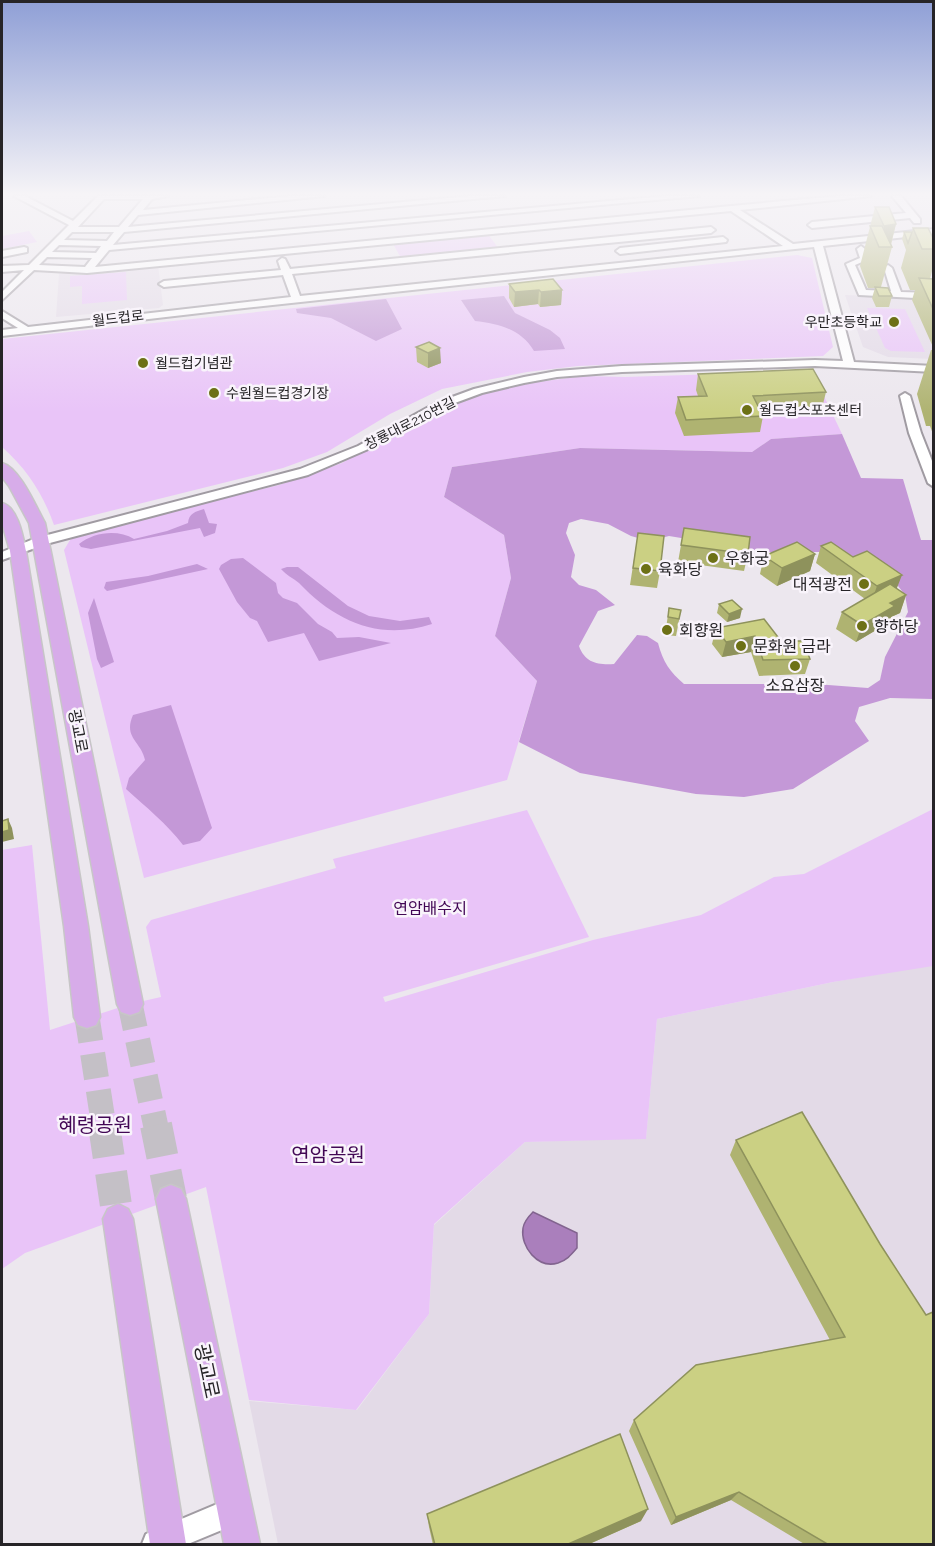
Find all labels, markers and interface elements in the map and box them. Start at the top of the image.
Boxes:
street label: 월드컵로 [91,307,145,329]
place label: 우만초등학교 [805,314,882,330]
marker: 우만초등학교 [887,315,901,329]
place label: 월드컵기념관 [155,355,232,371]
marker: 월드컵기념관 [136,356,150,370]
place label: 수원월드컵경기장 [226,385,329,401]
marker: 수원월드컵경기장 [207,386,221,400]
street label: 창룡대로210번길 [362,393,458,453]
place label: 월드컵스포츠센터 [759,402,862,418]
marker: 월드컵스포츠센터 [740,403,754,417]
place label: 우화궁 [725,549,769,568]
marker: 우화궁 [706,551,720,565]
place label: 육화당 [658,560,702,579]
marker: 육화당 [639,562,653,576]
place label: 대적광전 [793,575,852,594]
marker: 대적광전 [857,577,871,591]
place label: 향하당 [874,617,918,636]
marker: 향하당 [855,619,869,633]
place label: 회향원 [679,621,723,640]
marker: 회향원 [660,623,674,637]
place label: 문화원 금라 [753,637,831,656]
marker: 문화원 금라 [734,639,748,653]
marker: 소요삼장 [788,659,802,673]
place label: 소요삼장 [766,676,825,695]
street label: 광교로 [64,708,92,755]
park label: 연암배수지 [393,899,467,918]
park label: 혜령공원 [58,1113,132,1137]
park label: 연암공원 [291,1143,365,1167]
street label: 광교로 [190,1342,224,1400]

